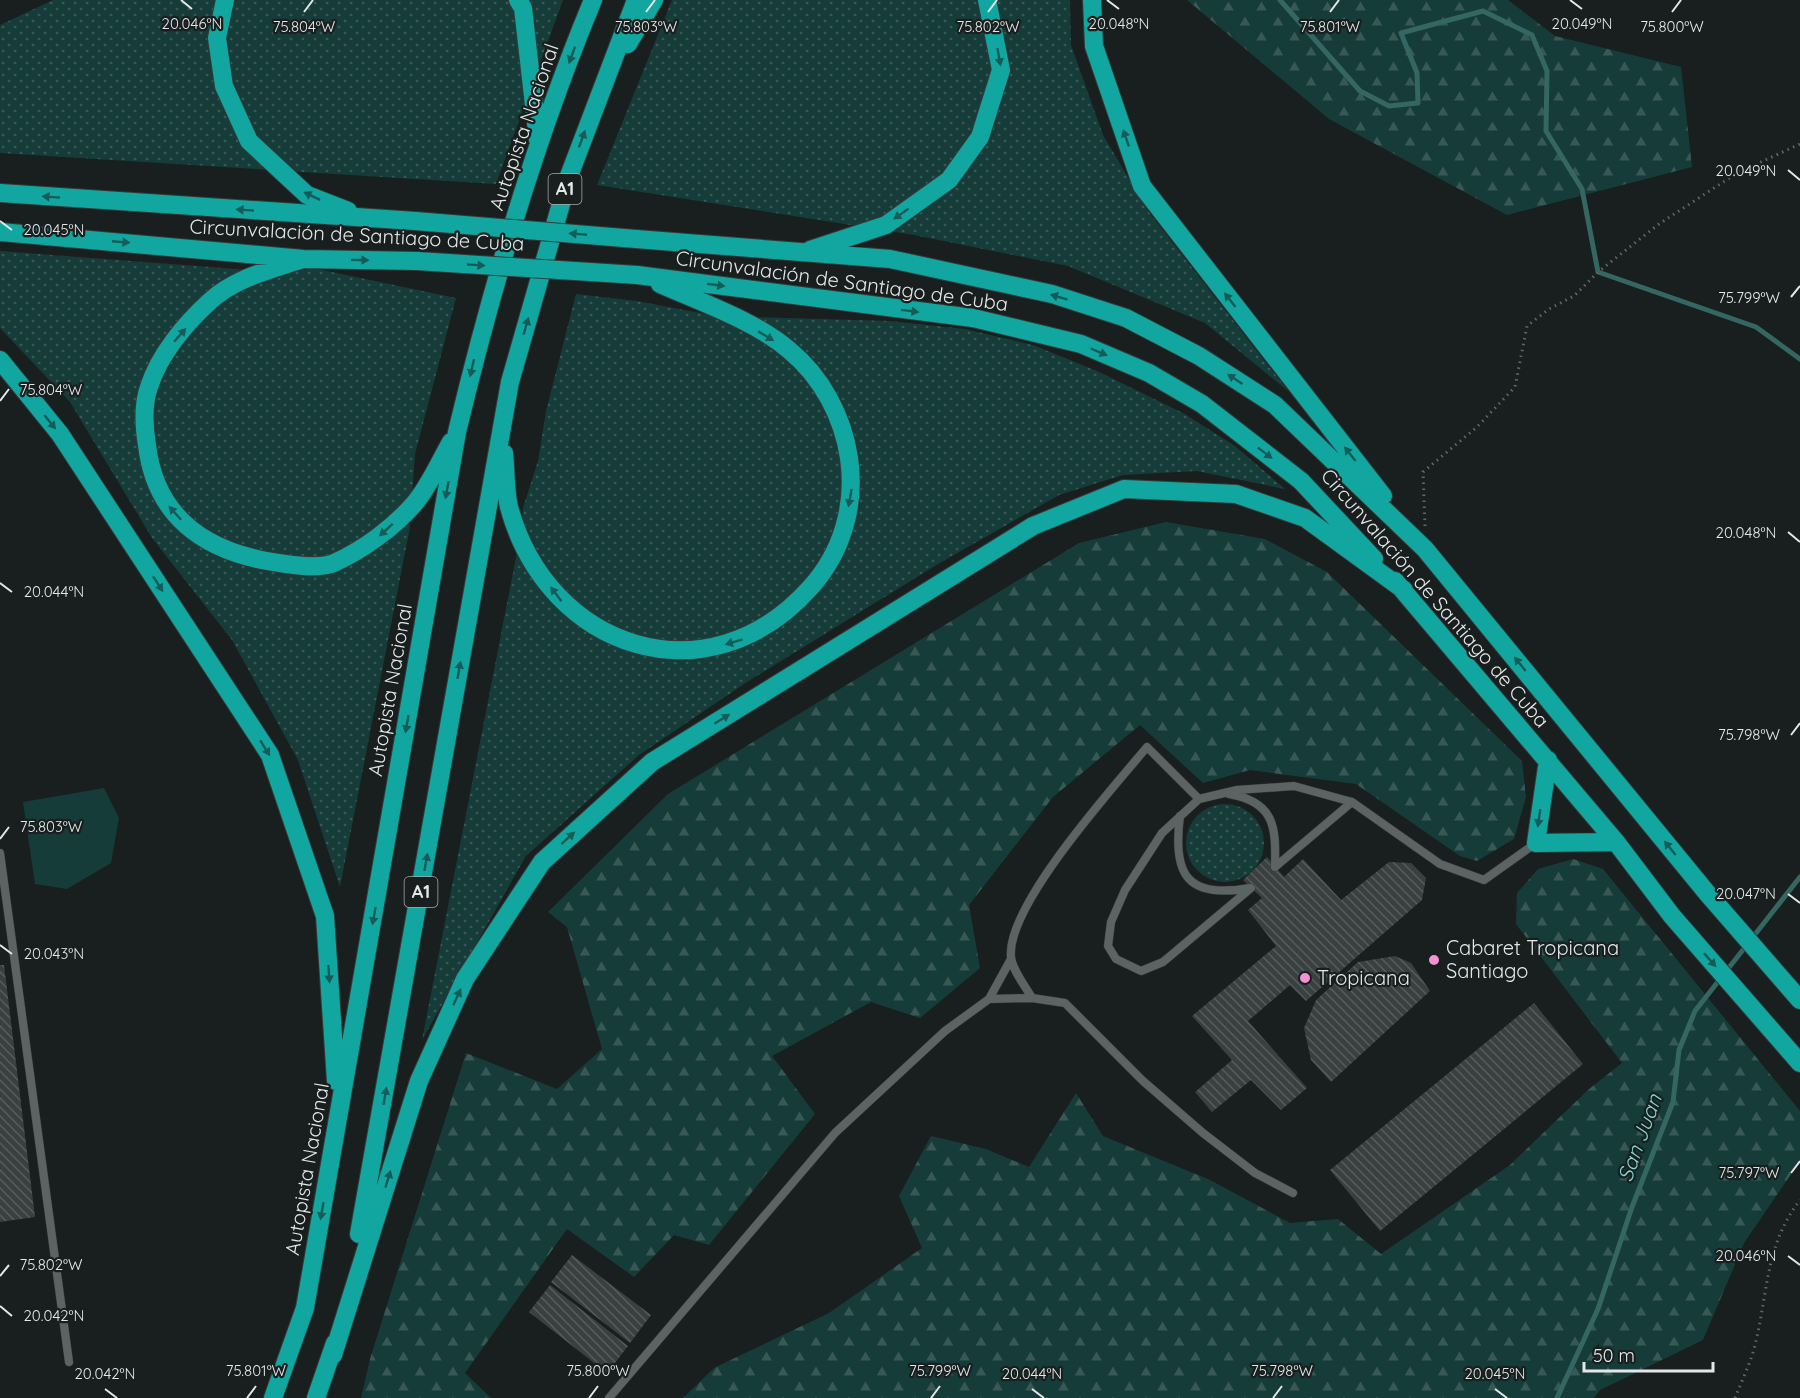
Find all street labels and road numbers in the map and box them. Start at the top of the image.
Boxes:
street label: Autopista Nacional [483,40,564,213]
road number: A1 [548,174,582,204]
street label: Circunvalación de Santiago de Cuba [189,213,525,256]
street label: Circunvalación de Santiago de Cuba [674,245,1010,316]
street label: Circunvalación de Santiago de Cuba [1316,463,1555,732]
street label: Autopista Nacional [362,602,417,778]
road number: A1 [404,877,438,907]
street label: Autopista Nacional [279,1081,334,1257]

